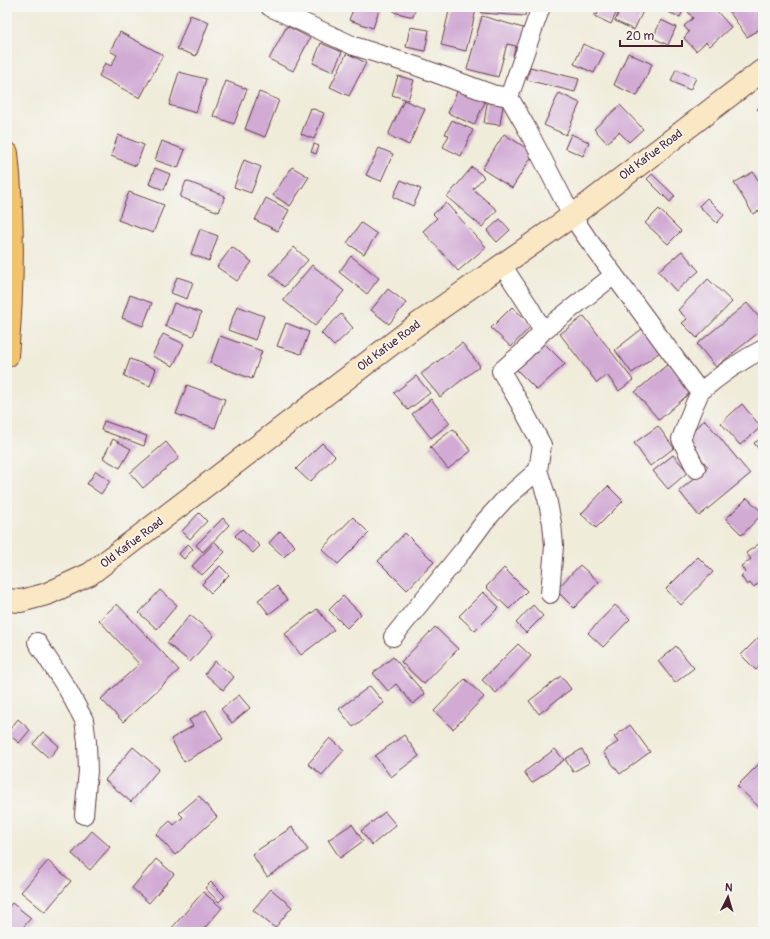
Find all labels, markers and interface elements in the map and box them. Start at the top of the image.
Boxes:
scale bar [620,22,682,48]
text: 20 m [626,29,655,44]
street label: Old Kafue Road [616,126,686,184]
street label: Old Kafue Road [354,317,424,375]
street label: Old Kafue Road [97,514,167,572]
north arrow [708,877,748,917]
text: N [725,881,734,894]

